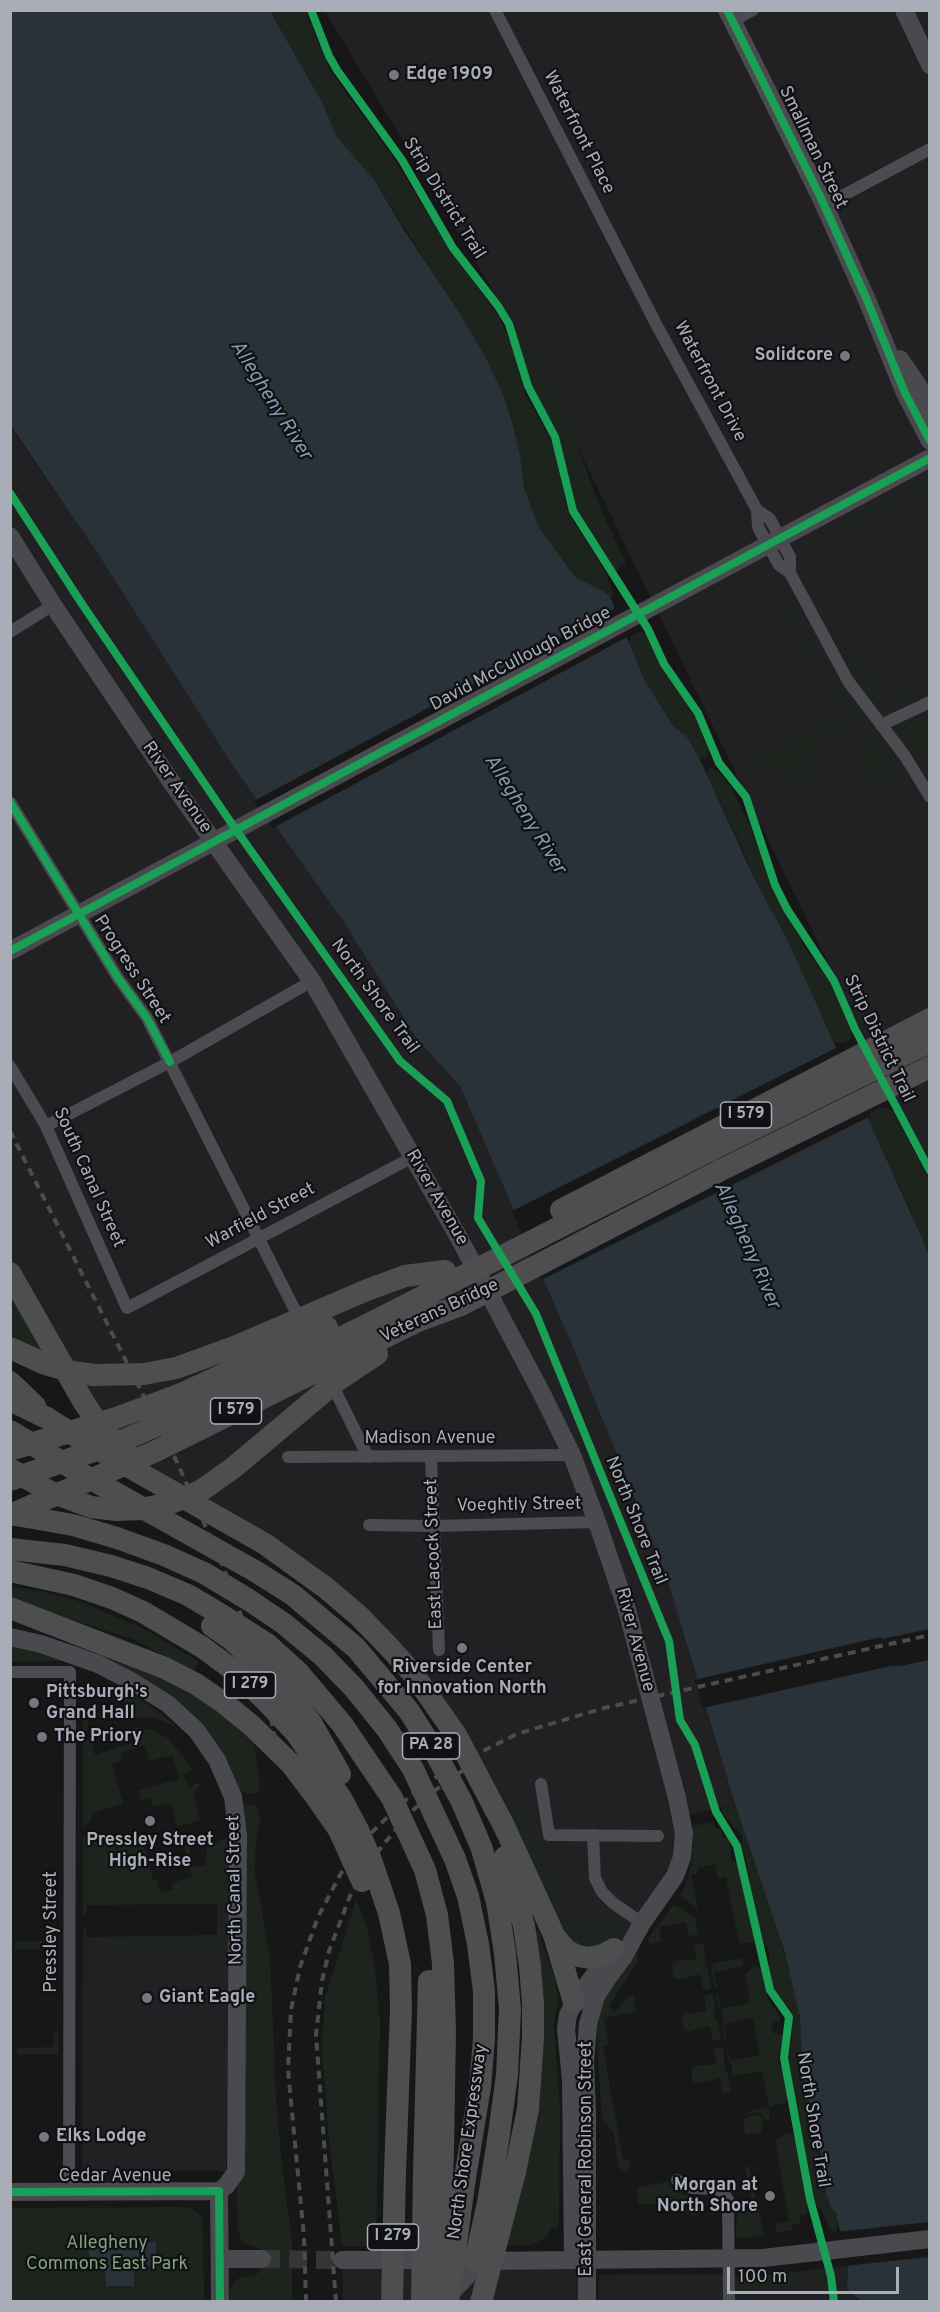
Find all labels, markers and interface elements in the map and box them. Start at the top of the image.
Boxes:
place label: Edge 1909 [406,64,493,86]
marker: Edge 1909 [387,68,401,82]
street label: Waterfront Place [538,68,618,198]
street label: Smallman Street [773,83,851,213]
street label: Strip District Trail [397,134,489,264]
street label: Waterfront Drive [668,318,750,446]
water label: Allegheny River [224,337,316,465]
place label: Solidcore [755,345,833,367]
marker: Solidcore [838,349,852,363]
street label: David McCullough Bridge [427,603,615,717]
street label: River Avenue [136,738,216,838]
water label: Allegheny River [478,751,570,879]
street label: Progress Street [88,912,174,1028]
street label: North Shore Trail [325,935,423,1059]
street label: Strip District Trail [838,972,918,1106]
road number: I 579 [720,1102,771,1128]
street label: South Canal Street [47,1105,129,1251]
street label: River Avenue [400,1146,472,1250]
street label: Warfield Street [203,1179,319,1255]
water label: Allegheny River [707,1179,785,1313]
street label: Veterans Bridge [377,1275,503,1349]
road number: I 579 [210,1398,262,1424]
street label: Madison Avenue [364,1428,496,1450]
street label: North Shore Trail [599,1454,671,1588]
street label: East Lacock Street [422,1478,448,1630]
street label: Voeghtly Street [456,1494,582,1518]
street label: River Avenue [610,1586,658,1694]
marker: Riverside Center for Innovation North [455,1641,469,1655]
place label: Riverside Center for Innovation North [377,1657,547,1700]
road number: I 279 [224,1672,276,1698]
place label: Pittsburgh's Grand Hall [46,1682,148,1724]
marker: Pittsburgh's Grand Hall [27,1696,41,1710]
place label: The Priory [54,1726,142,1748]
marker: The Priory [35,1730,49,1744]
road number: PA 28 [402,1733,460,1759]
marker: Pressley Street High-Rise [143,1814,157,1828]
street label: North Canal Street [224,1815,248,1965]
place label: Pressley Street High-Rise [86,1830,214,1872]
street label: Pressley Street [41,1871,63,1993]
place label: Giant Eagle [159,1987,255,2009]
marker: Giant Eagle [140,1991,154,2005]
street label: East General Robinson Street [576,2041,598,2277]
street label: North Shore Expressway [445,2043,493,2241]
street label: North Shore Trail [791,2051,833,2189]
place label: Elks Lodge [56,2126,147,2148]
marker: Elks Lodge [37,2130,51,2144]
street label: Cedar Avenue [59,2166,171,2188]
place label: Morgan at North Shore [657,2175,758,2218]
marker: Morgan at North Shore [763,2189,777,2203]
road number: I 279 [368,2224,418,2250]
park label: Allegheny Commons East Park [26,2233,188,2276]
scale bar [730,2255,902,2293]
text: 100 m [738,2266,787,2289]

